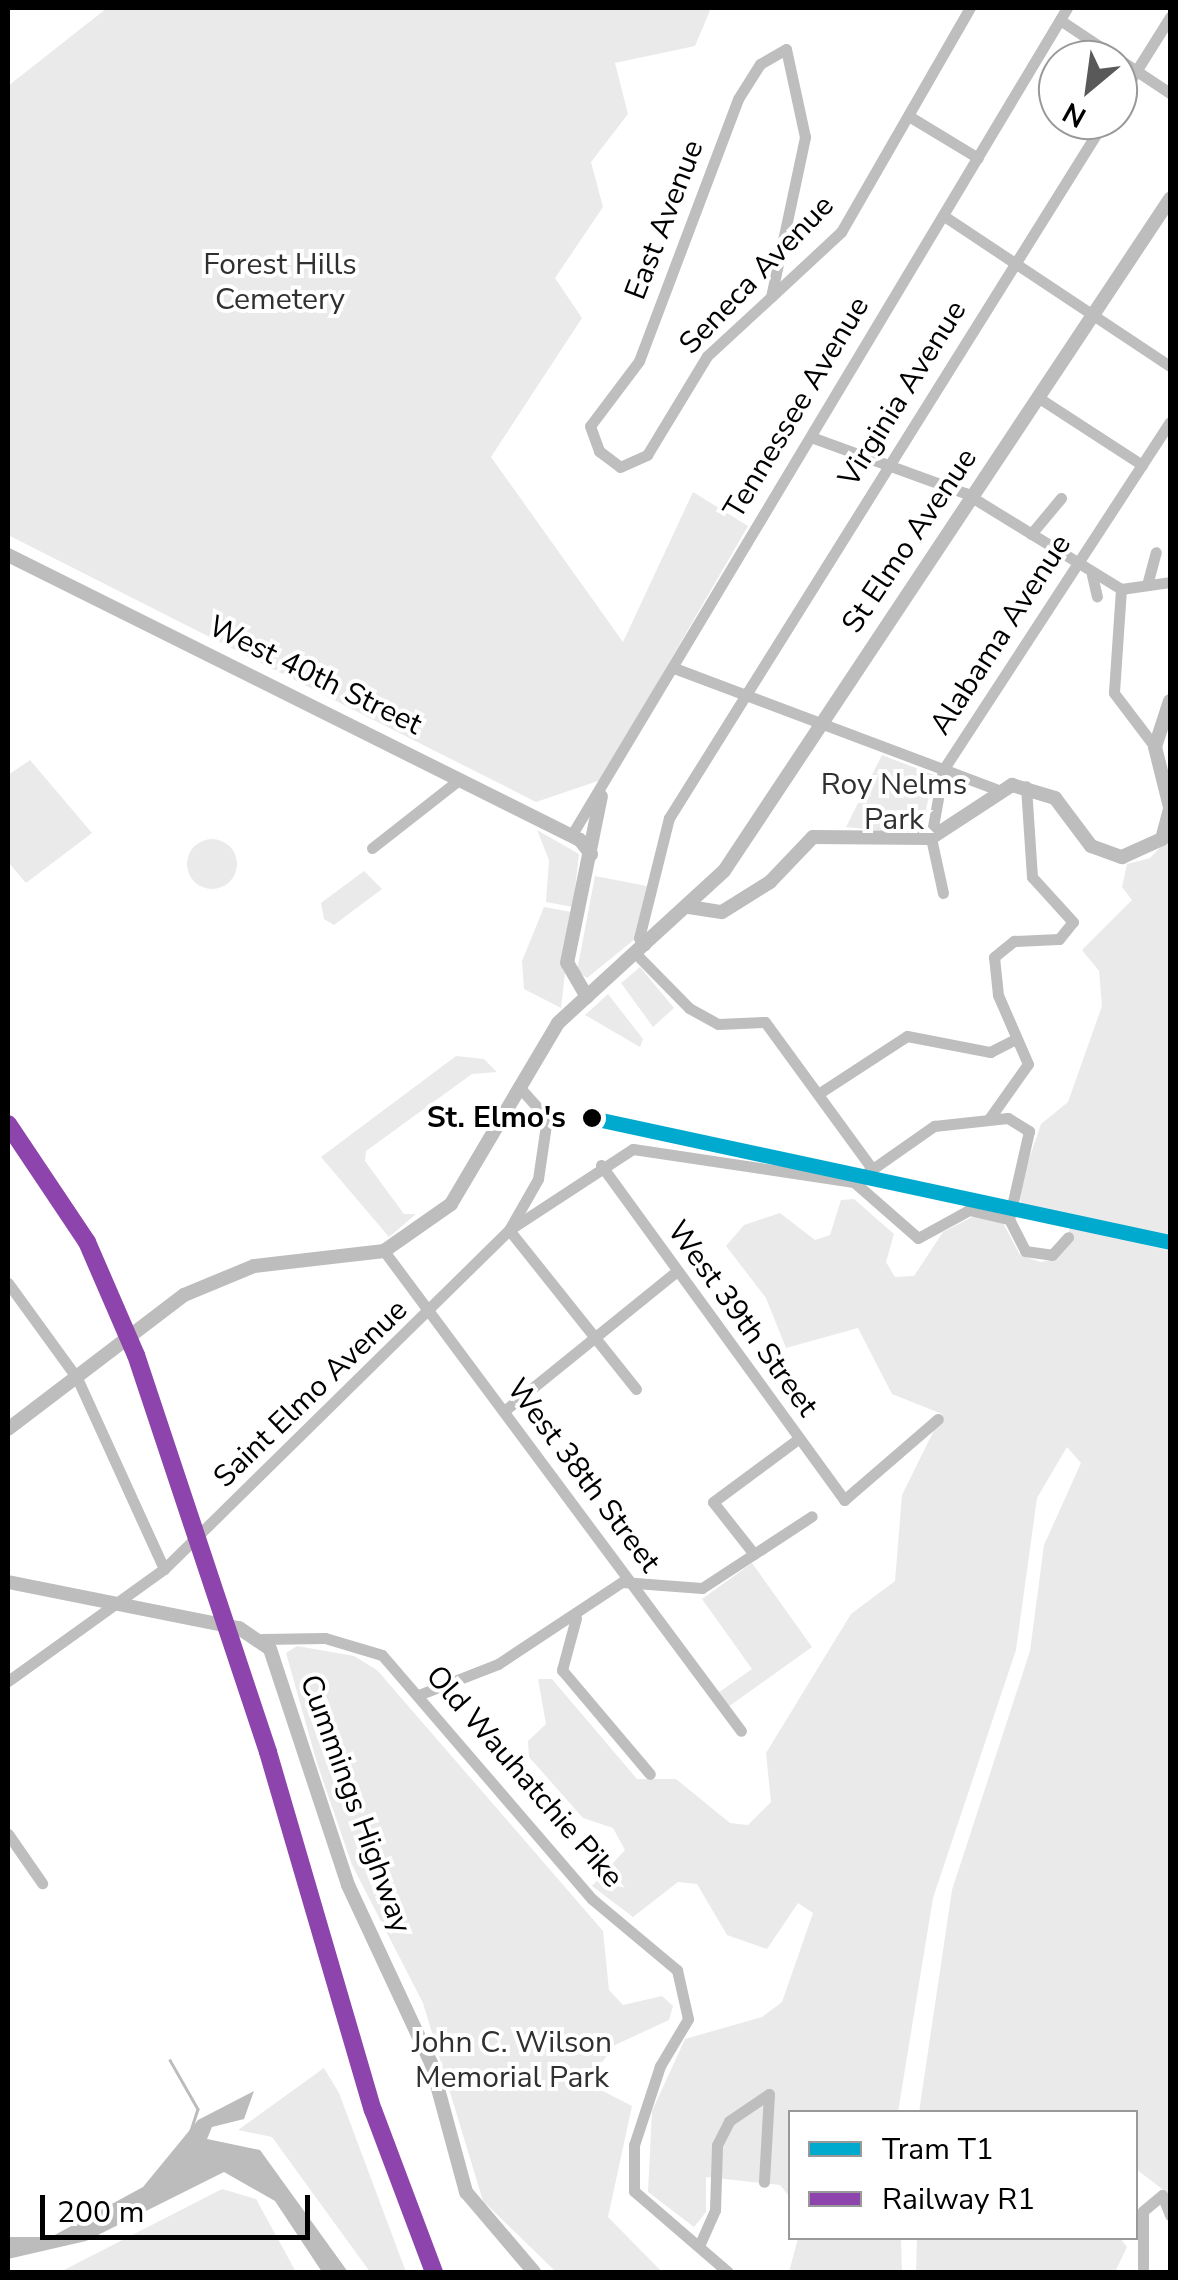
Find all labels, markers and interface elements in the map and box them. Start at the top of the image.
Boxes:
north arrow [1038,40,1138,140]
text: N [1056,93,1093,136]
street label: East Avenue [618,135,712,305]
street label: Seneca Avenue [672,188,842,362]
park label: Forest Hills Cemetery [203,247,357,318]
street label: Tennessee Avenue [717,291,877,525]
street label: Virginia Avenue [831,294,975,494]
street label: St Elmo Avenue [835,442,985,640]
street label: Alabama Avenue [923,528,1079,742]
street label: West 40th Street [202,609,428,743]
park label: Roy Nelms Park [821,767,967,838]
place label: St. Elmo's [427,1100,566,1136]
marker: St. Elmo's [575,1101,609,1135]
street label: West 39th Street [659,1214,825,1424]
street label: Saint Elmo Avenue [207,1292,415,1496]
street label: West 38th Street [499,1372,667,1580]
street label: Old Wauhatchie Pike [418,1659,630,1895]
street label: Cummings Highway [292,1670,418,1938]
park label: John C. Wilson Memorial Park [412,2025,612,2096]
legend [788,2110,1138,2240]
text: Tram T1 [882,2129,994,2170]
scale bar [45,2175,315,2237]
text: Railway R1 [882,2179,1035,2220]
text: 200 m [57,2192,144,2233]

